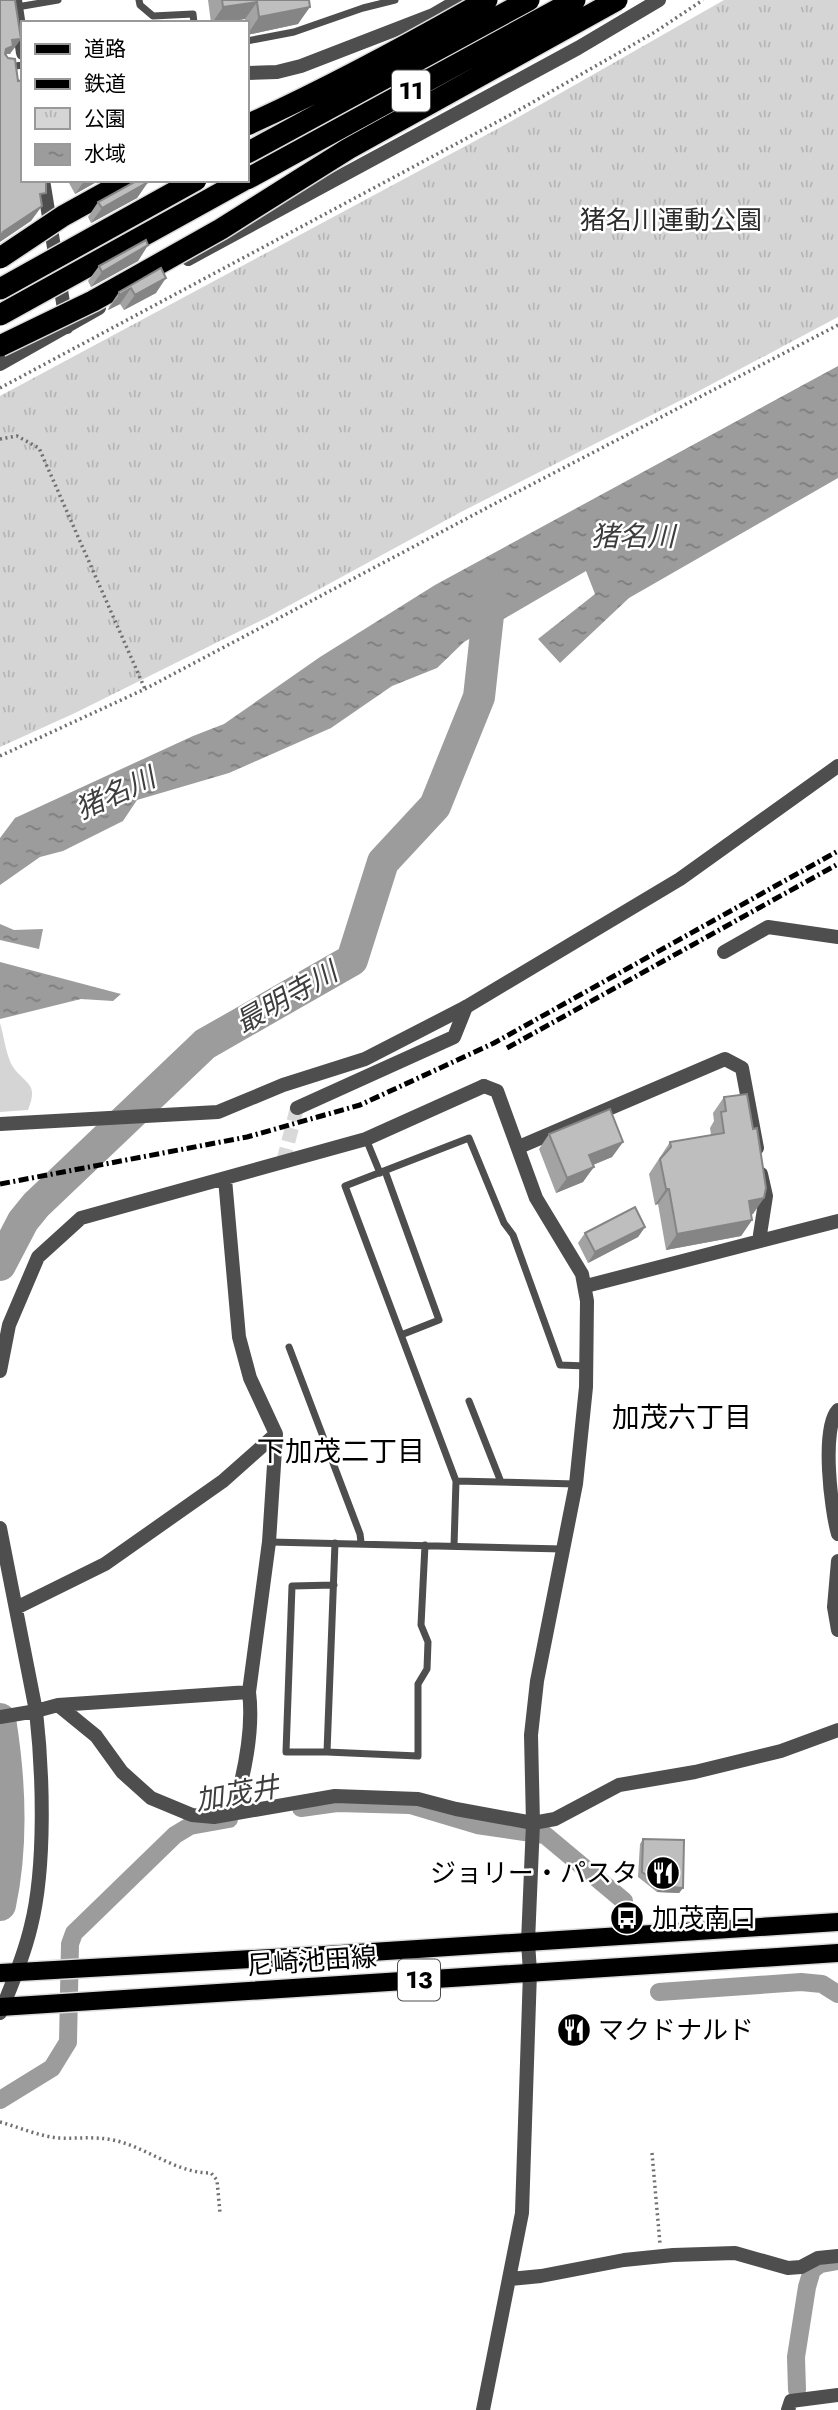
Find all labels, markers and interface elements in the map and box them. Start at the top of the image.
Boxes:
legend [21,21,248,182]
text: 道路 [84,34,126,64]
text: 鉄道 [84,69,126,99]
road number: 11 [392,70,430,112]
text: 公園 [84,104,126,134]
text: 水域 [84,139,126,169]
park label: 猪名川運動公園 [580,201,762,239]
water label: 猪名川 [591,516,678,557]
water label: 猪名川 [68,756,165,830]
water label: 最明寺川 [227,950,348,1043]
district label: 加茂六丁目 [612,1397,752,1438]
district label: 下加茂二丁目 [257,1431,425,1472]
water label: 加茂井 [192,1765,285,1821]
place label: ジョリー・パスタ [430,1854,638,1892]
restaurant icon: ジョリー・パスタ [644,1854,682,1892]
bus stop icon: 加茂南口 [608,1899,646,1937]
place label: 加茂南口 [652,1899,756,1937]
street label: 尼崎池田線 [246,1938,378,1984]
road number: 13 [398,1959,440,2000]
restaurant icon: マクドナルド [555,2011,593,2049]
place label: マクドナルド [598,2011,754,2049]

